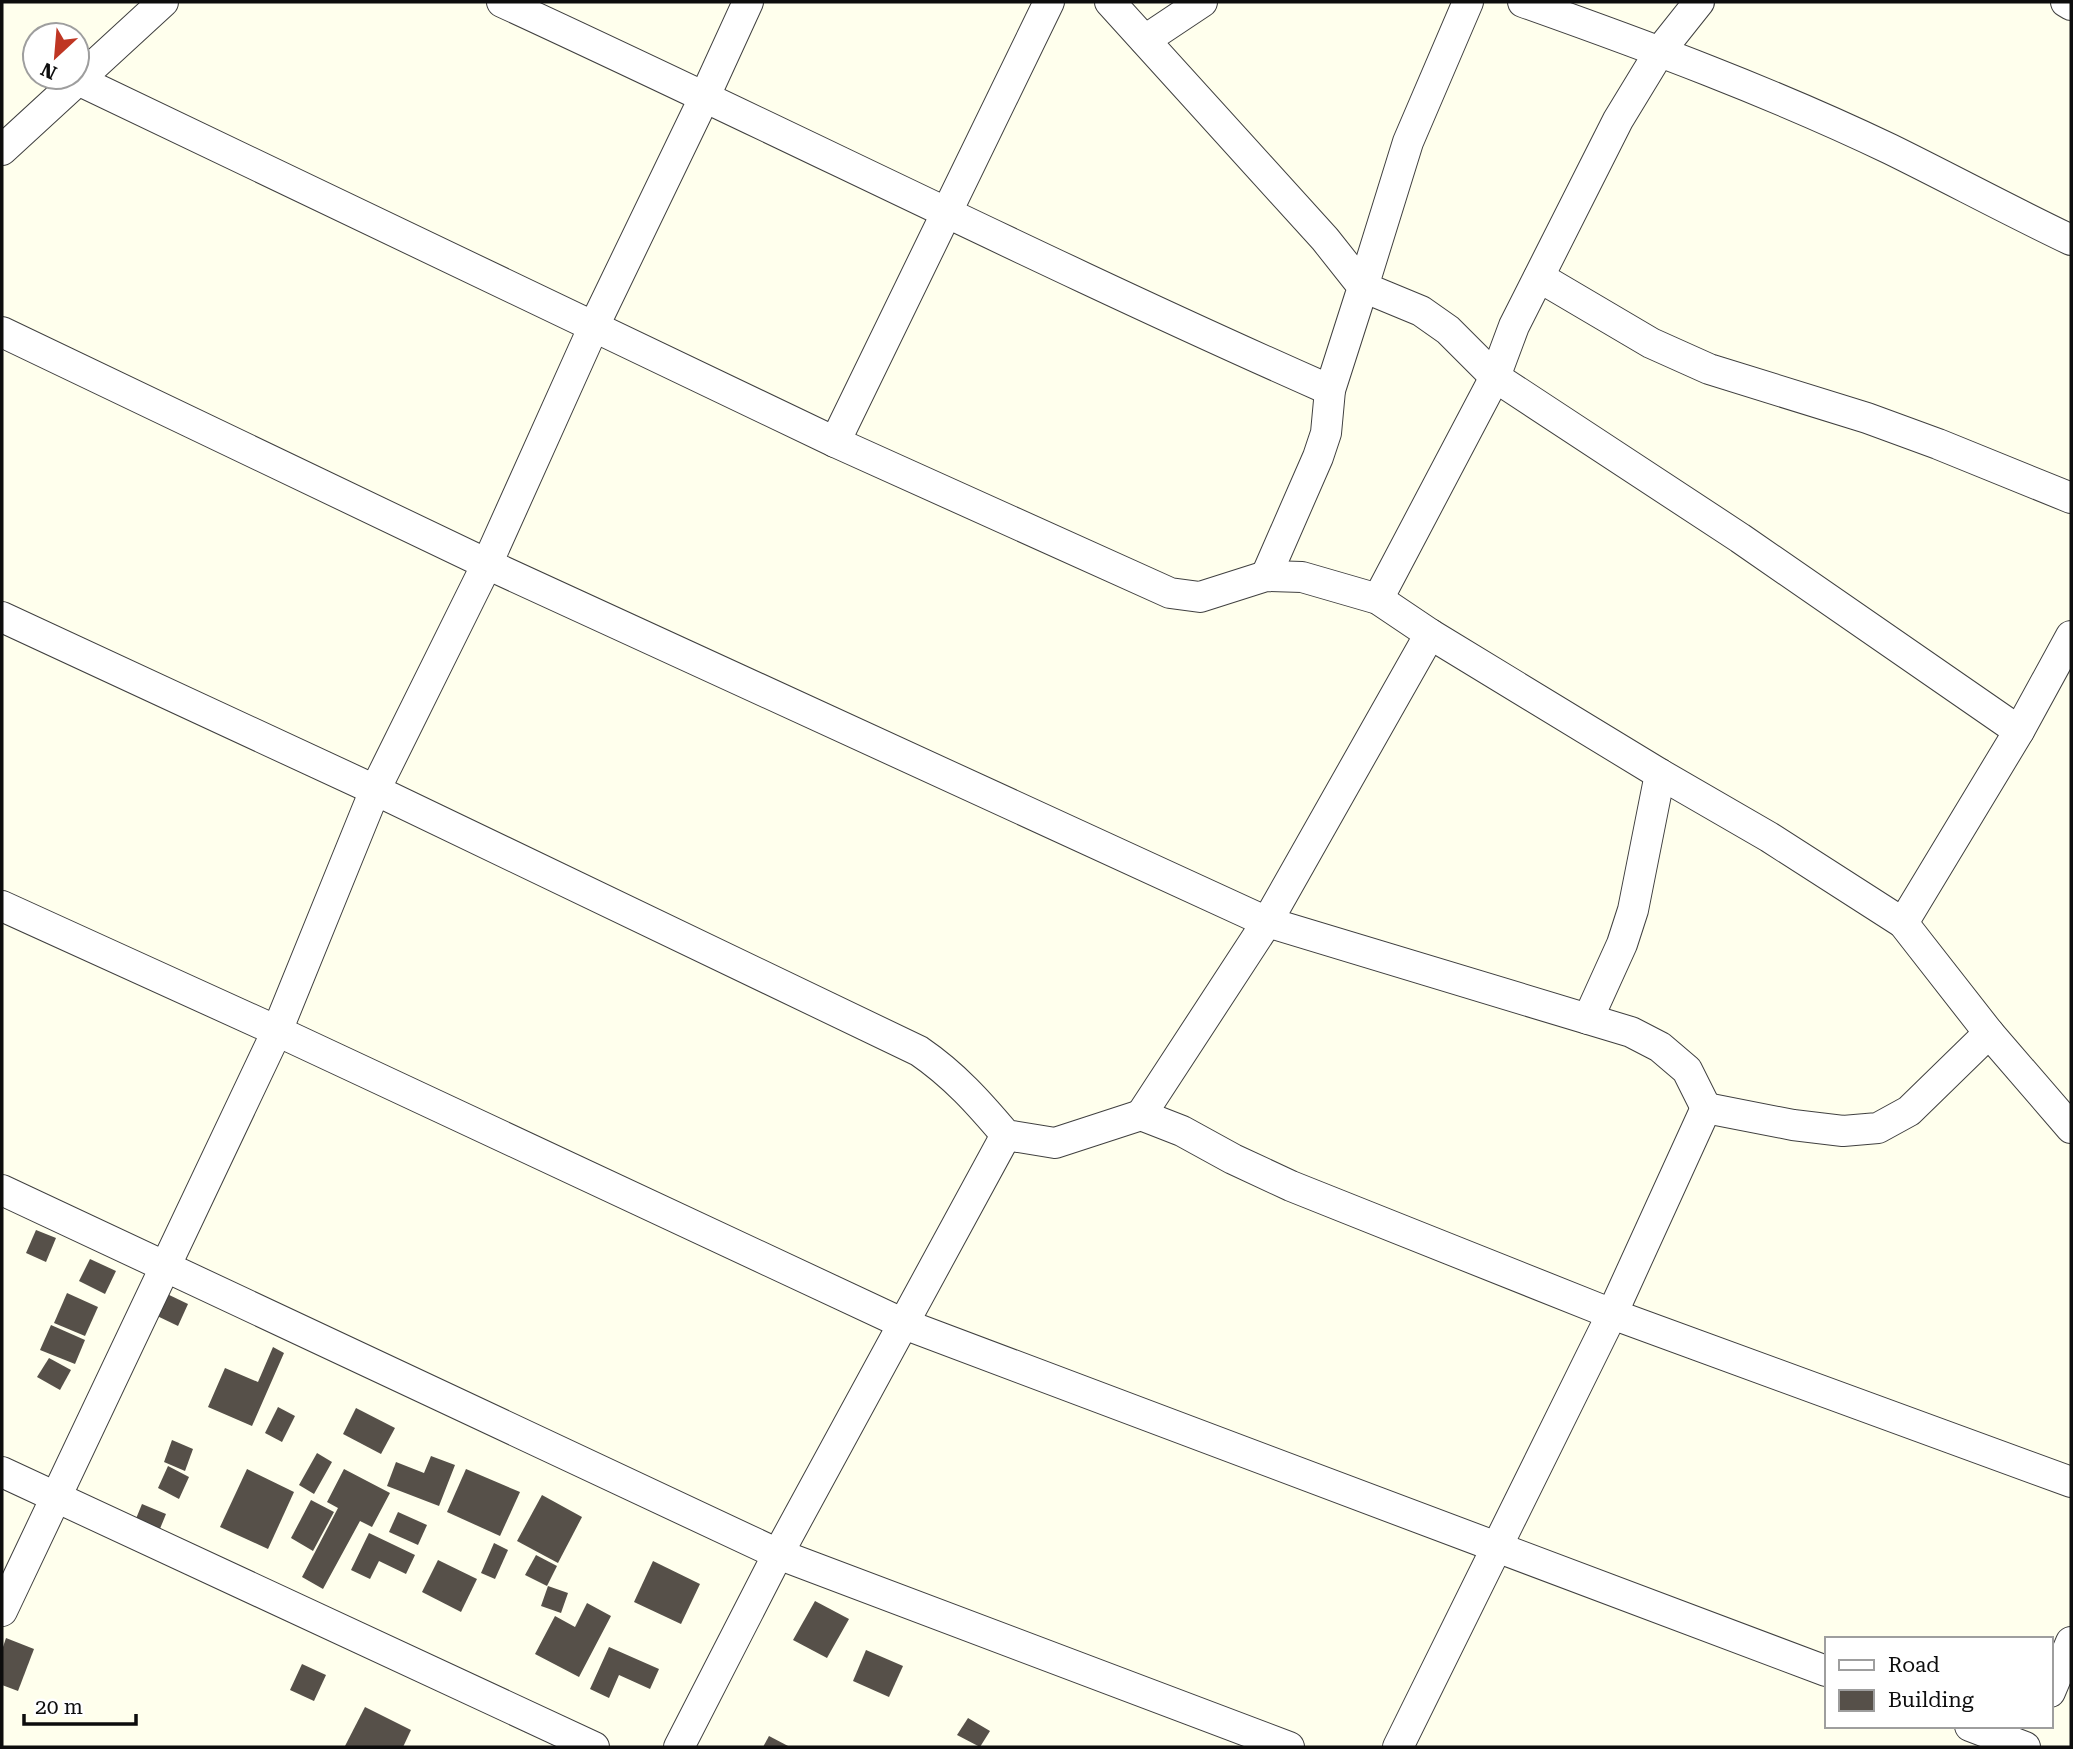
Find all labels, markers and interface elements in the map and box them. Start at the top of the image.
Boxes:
north arrow [21,21,91,91]
text: N [37,57,60,84]
legend [1825,1637,2052,1728]
text: Road [1888,1653,1940,1677]
scale bar [24,1682,136,1726]
text: Building [1888,1688,1974,1712]
text: 20 m [35,1695,83,1719]

